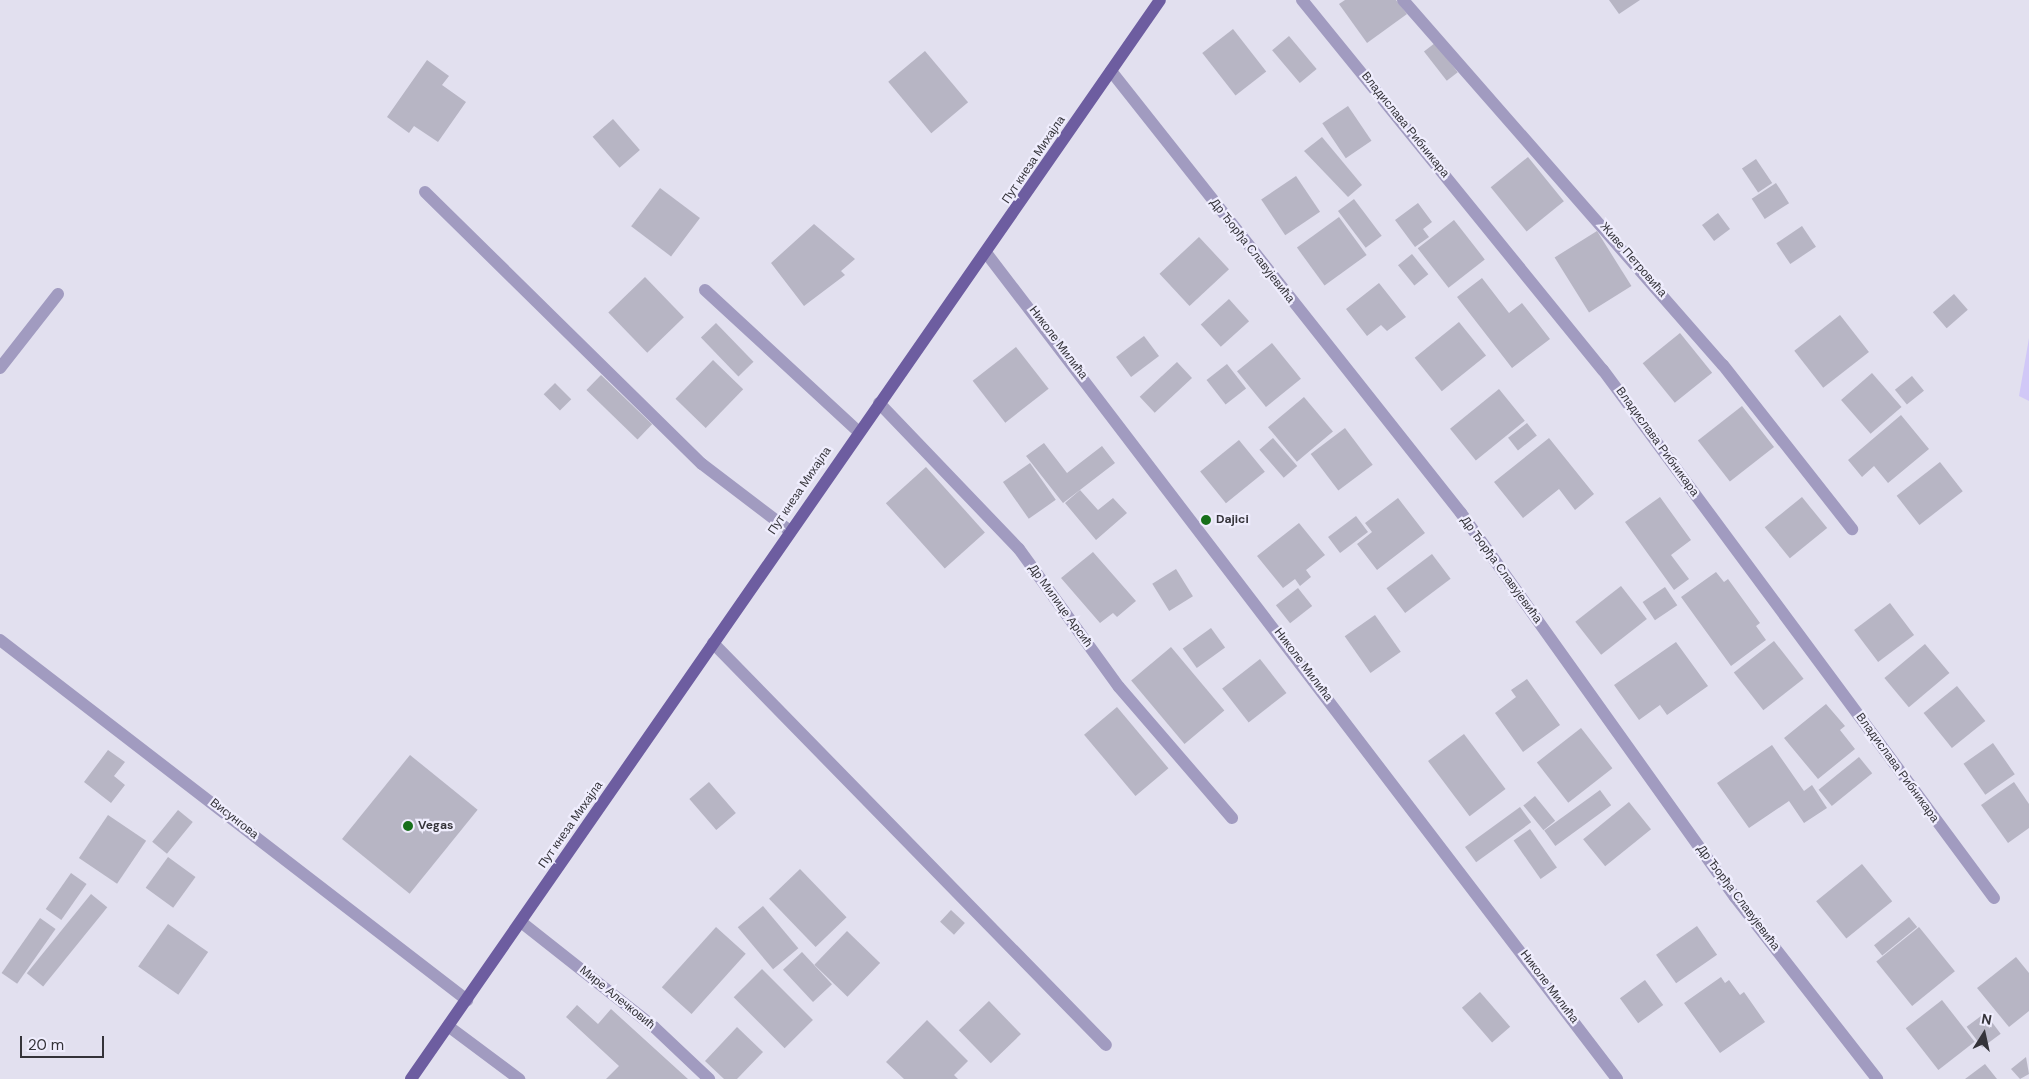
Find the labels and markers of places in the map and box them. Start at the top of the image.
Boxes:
place label: Dajici [1216,513,1249,527]
marker: Dajici [1200,514,1212,526]
place label: Vegas [418,819,453,833]
marker: Vegas [402,820,414,832]

